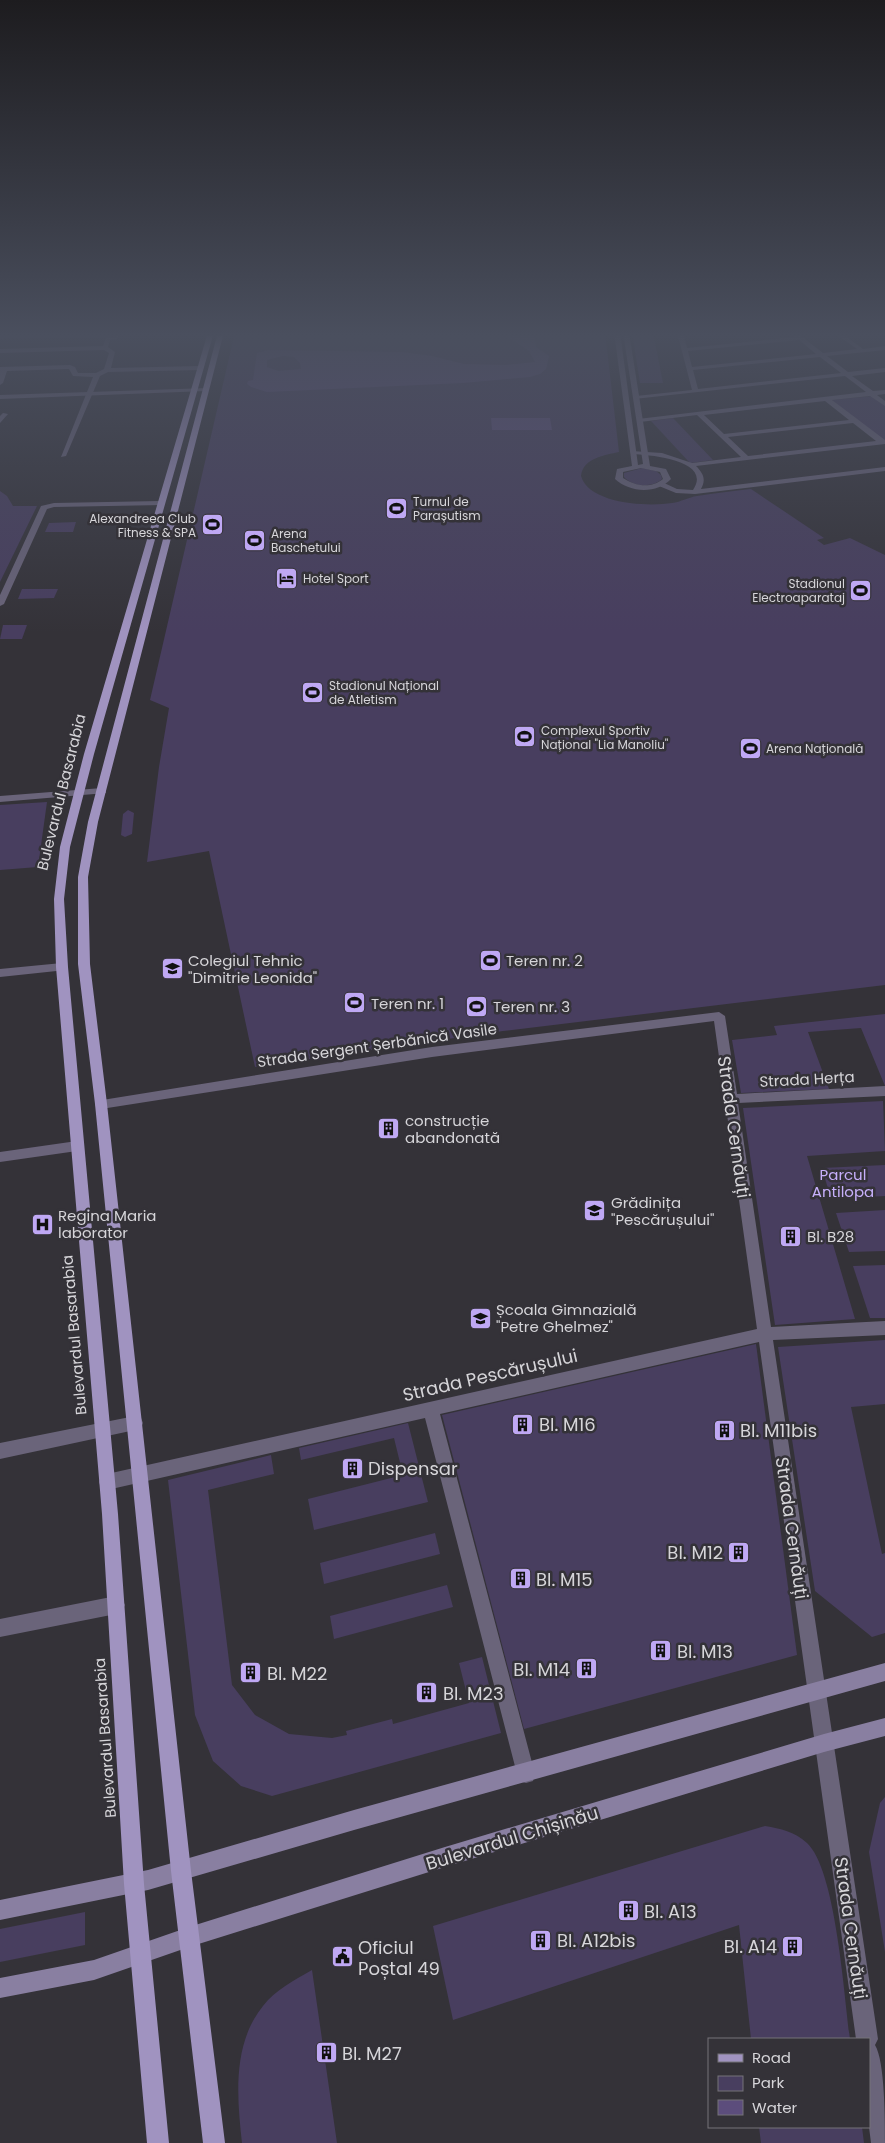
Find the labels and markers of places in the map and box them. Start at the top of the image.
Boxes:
place label: Turnul de Parașutism [413,493,481,524]
sports icon: Turnul de Parașutism [385,496,409,520]
place label: Alexandreea Club Fitness & SPA [89,510,196,541]
sports icon: Alexandreea Club Fitness & SPA [200,513,224,537]
place label: Arena Baschetului [271,525,341,556]
sports icon: Arena Baschetului [243,528,267,552]
hotel icon: Hotel Sport [275,566,299,590]
place label: Hotel Sport [303,570,369,587]
place label: Stadionul Electroaparataj [752,575,845,606]
sports icon: Stadionul Electroaparataj [849,578,873,602]
place label: Stadionul Național de Atletism [329,677,439,708]
sports icon: Stadionul Național de Atletism [301,680,325,704]
place label: Complexul Sportiv Național "Lia Manoliu" [541,722,669,753]
sports icon: Complexul Sportiv Național "Lia Manoliu" [513,725,537,749]
sports icon: Arena Națională [738,736,762,760]
place label: Arena Națională [766,740,863,757]
sports icon: Teren nr. 2 [478,948,502,972]
place label: Colegiul Tehnic "Dimitrie Leonida" [188,950,317,988]
place label: Teren nr. 2 [506,950,583,971]
school or university icon: Colegiul Tehnic "Dimitrie Leonida" [160,957,184,981]
sports icon: Teren nr. 1 [343,991,367,1015]
place label: Teren nr. 1 [371,993,444,1014]
sports icon: Teren nr. 3 [465,994,489,1018]
place label: Teren nr. 3 [493,996,570,1017]
place label: construcție abandonată [405,1110,500,1148]
building icon: construcție abandonată [377,1117,401,1141]
place label: Grădinița "Pescărușului" [611,1192,714,1230]
school or university icon: Grădinița "Pescărușului" [583,1199,607,1223]
place label: Regina Maria laborator [58,1205,156,1243]
hospital icon: Regina Maria laborator [30,1212,54,1236]
building icon: Bl. B28 [779,1224,803,1248]
place label: Bl. B28 [807,1226,854,1247]
place label: Școala Gimnazială "Petre Ghelmez" [496,1299,637,1337]
school or university icon: Școala Gimnazială "Petre Ghelmez" [468,1306,492,1330]
building icon: Bl. M16 [511,1412,535,1436]
place label: Bl. M16 [539,1412,596,1437]
building icon: Bl. M11bis [712,1418,736,1442]
place label: Bl. M11bis [740,1418,817,1443]
building icon: Dispensar [340,1456,364,1480]
place label: Dispensar [368,1456,458,1481]
place label: Bl. M12 [667,1540,723,1565]
building icon: Bl. M12 [727,1540,751,1564]
building icon: Bl. M15 [508,1567,532,1591]
place label: Bl. M15 [536,1567,593,1592]
building icon: Bl. M13 [649,1639,673,1663]
place label: Bl. M13 [677,1639,733,1664]
place label: Bl. M14 [513,1657,570,1682]
building icon: Bl. M14 [574,1657,598,1681]
building icon: Bl. M22 [239,1661,263,1685]
place label: Bl. M22 [267,1661,327,1686]
building icon: Bl. M23 [415,1681,439,1705]
place label: Bl. M23 [443,1681,504,1706]
building icon: Bl. A13 [616,1899,640,1923]
place label: Bl. A13 [644,1899,697,1924]
building icon: Bl. A12bis [529,1928,553,1952]
place label: Bl. A12bis [557,1928,635,1953]
place label: Bl. A14 [724,1934,777,1959]
building icon: Bl. A14 [781,1934,805,1958]
place label: Oficiul Poștal 49 [358,1935,440,1981]
public building icon: Oficiul Poștal 49 [330,1945,354,1969]
building icon: Bl. M27 [314,2041,338,2065]
place label: Bl. M27 [342,2041,402,2066]

